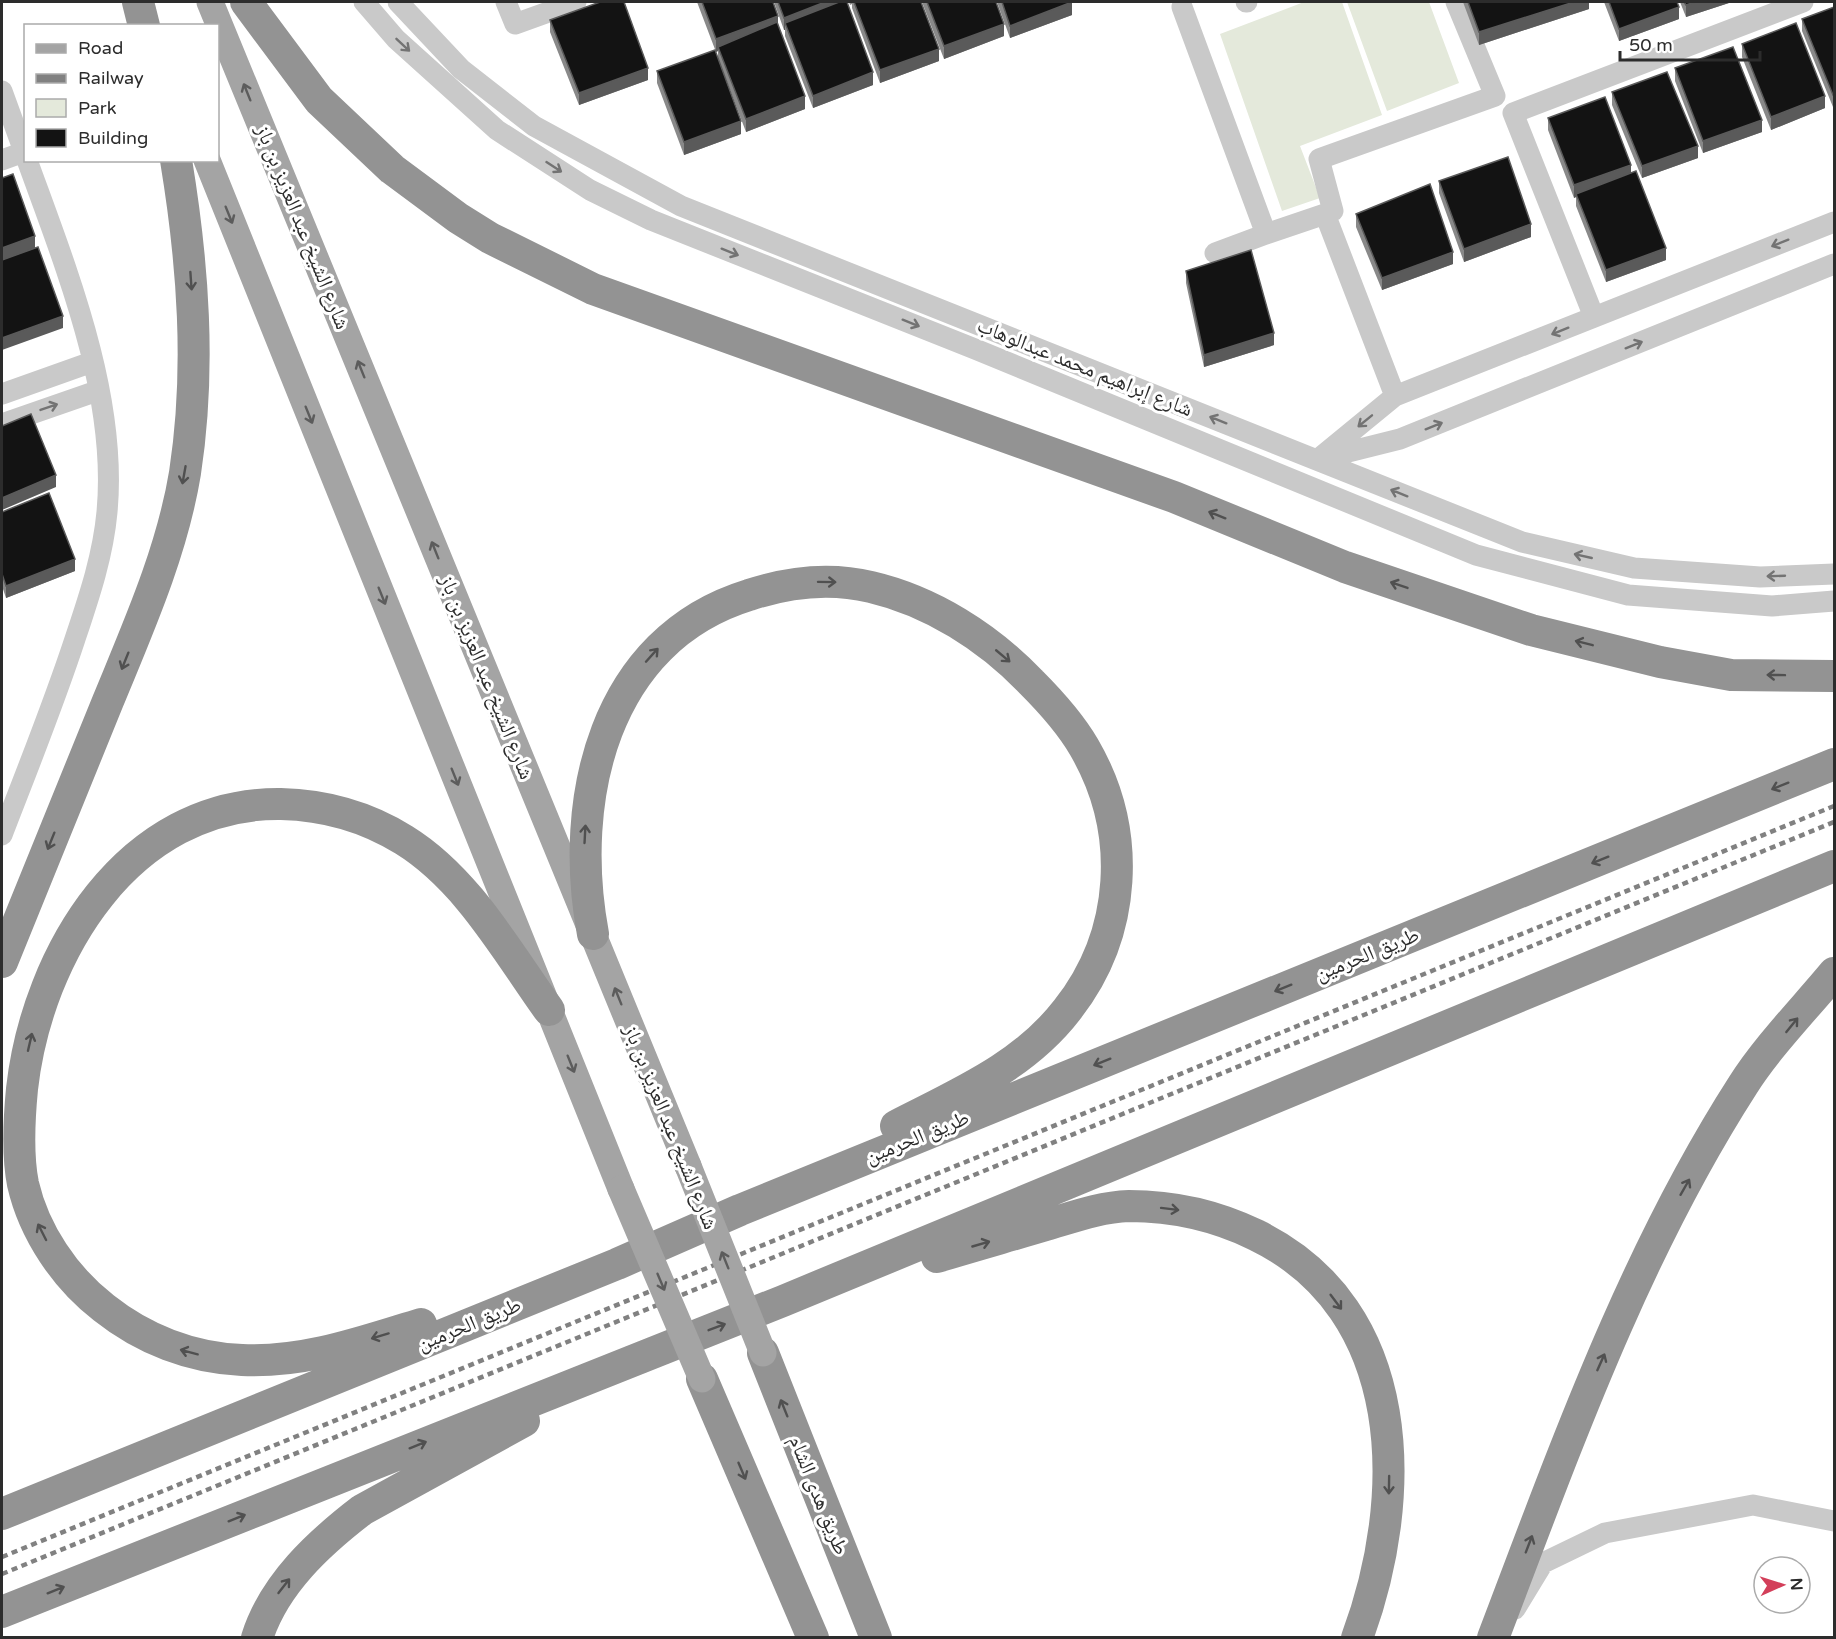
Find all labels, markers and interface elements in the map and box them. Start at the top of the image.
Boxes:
legend [24,24,219,162]
scale bar [1620,24,1760,62]
text: 50 m [1629,34,1673,56]
text: Road [78,37,123,59]
one-way arrow [396,38,411,52]
text: Railway [78,67,144,89]
one-way arrow [241,83,252,102]
text: Park [78,97,117,119]
street label: شارع الشيخ عبد العزيز بن باز [250,120,355,333]
text: Building [78,127,148,149]
one-way arrow [546,161,563,174]
one-way arrow [224,205,235,224]
one-way arrow [1771,238,1790,249]
one-way arrow [720,247,738,258]
one-way arrow [186,271,197,291]
street label: شارع إبراهيم محمد عبدالوهاب [973,313,1196,423]
one-way arrow [901,319,920,330]
one-way arrow [1551,326,1570,337]
one-way arrow [1624,339,1643,350]
one-way arrow [355,361,366,379]
one-way arrow [39,401,58,412]
one-way arrow [304,405,315,424]
one-way arrow [1209,414,1228,425]
one-way arrow [1357,414,1373,427]
one-way arrow [1424,420,1442,431]
one-way arrow [178,465,189,485]
one-way arrow [1390,487,1409,498]
one-way arrow [1208,509,1226,520]
one-way arrow [429,541,440,560]
one-way arrow [1573,550,1593,561]
street label: شارع الشيخ عبد العزيز بن باز [434,570,539,783]
one-way arrow [1767,571,1787,582]
one-way arrow [816,576,836,588]
one-way arrow [1390,578,1409,589]
one-way arrow [377,586,388,605]
one-way arrow [1575,637,1594,649]
one-way arrow [645,648,659,663]
one-way arrow [995,649,1011,662]
one-way arrow [119,651,130,670]
one-way arrow [1767,670,1787,681]
one-way arrow [450,767,461,786]
one-way arrow [1772,781,1790,792]
one-way arrow [580,825,591,845]
one-way arrow [45,832,56,850]
one-way arrow [1591,855,1609,866]
street label: طريق الحرمين [1312,922,1423,987]
one-way arrow [1274,983,1293,994]
one-way arrow [612,987,623,1005]
one-way arrow [1785,1018,1799,1033]
street label: شارع الشيخ عبد العزيز بن باز [618,1020,723,1233]
one-way arrow [25,1033,37,1052]
one-way arrow [566,1054,577,1073]
one-way arrow [1094,1057,1112,1068]
street label: طريق الحرمين [862,1105,973,1170]
one-way arrow [1679,1179,1691,1196]
one-way arrow [1160,1204,1180,1215]
one-way arrow [36,1224,47,1242]
one-way arrow [971,1238,990,1249]
one-way arrow [719,1251,730,1269]
one-way arrow [656,1272,667,1290]
street label: طريق الحرمين [414,1292,525,1357]
one-way arrow [1329,1293,1342,1309]
one-way arrow [707,1321,725,1332]
one-way arrow [371,1331,390,1342]
one-way arrow [180,1345,199,1357]
one-way arrow [1595,1354,1607,1372]
one-way arrow [778,1399,789,1417]
street label: طريق هدى الشام [782,1432,854,1559]
one-way arrow [408,1439,427,1450]
one-way arrow [737,1462,748,1480]
one-way arrow [1384,1474,1395,1494]
one-way arrow [227,1511,246,1522]
one-way arrow [1524,1535,1535,1554]
north arrow [1752,1555,1812,1615]
text: N [1786,1577,1806,1591]
one-way arrow [277,1578,290,1594]
one-way arrow [46,1584,65,1595]

